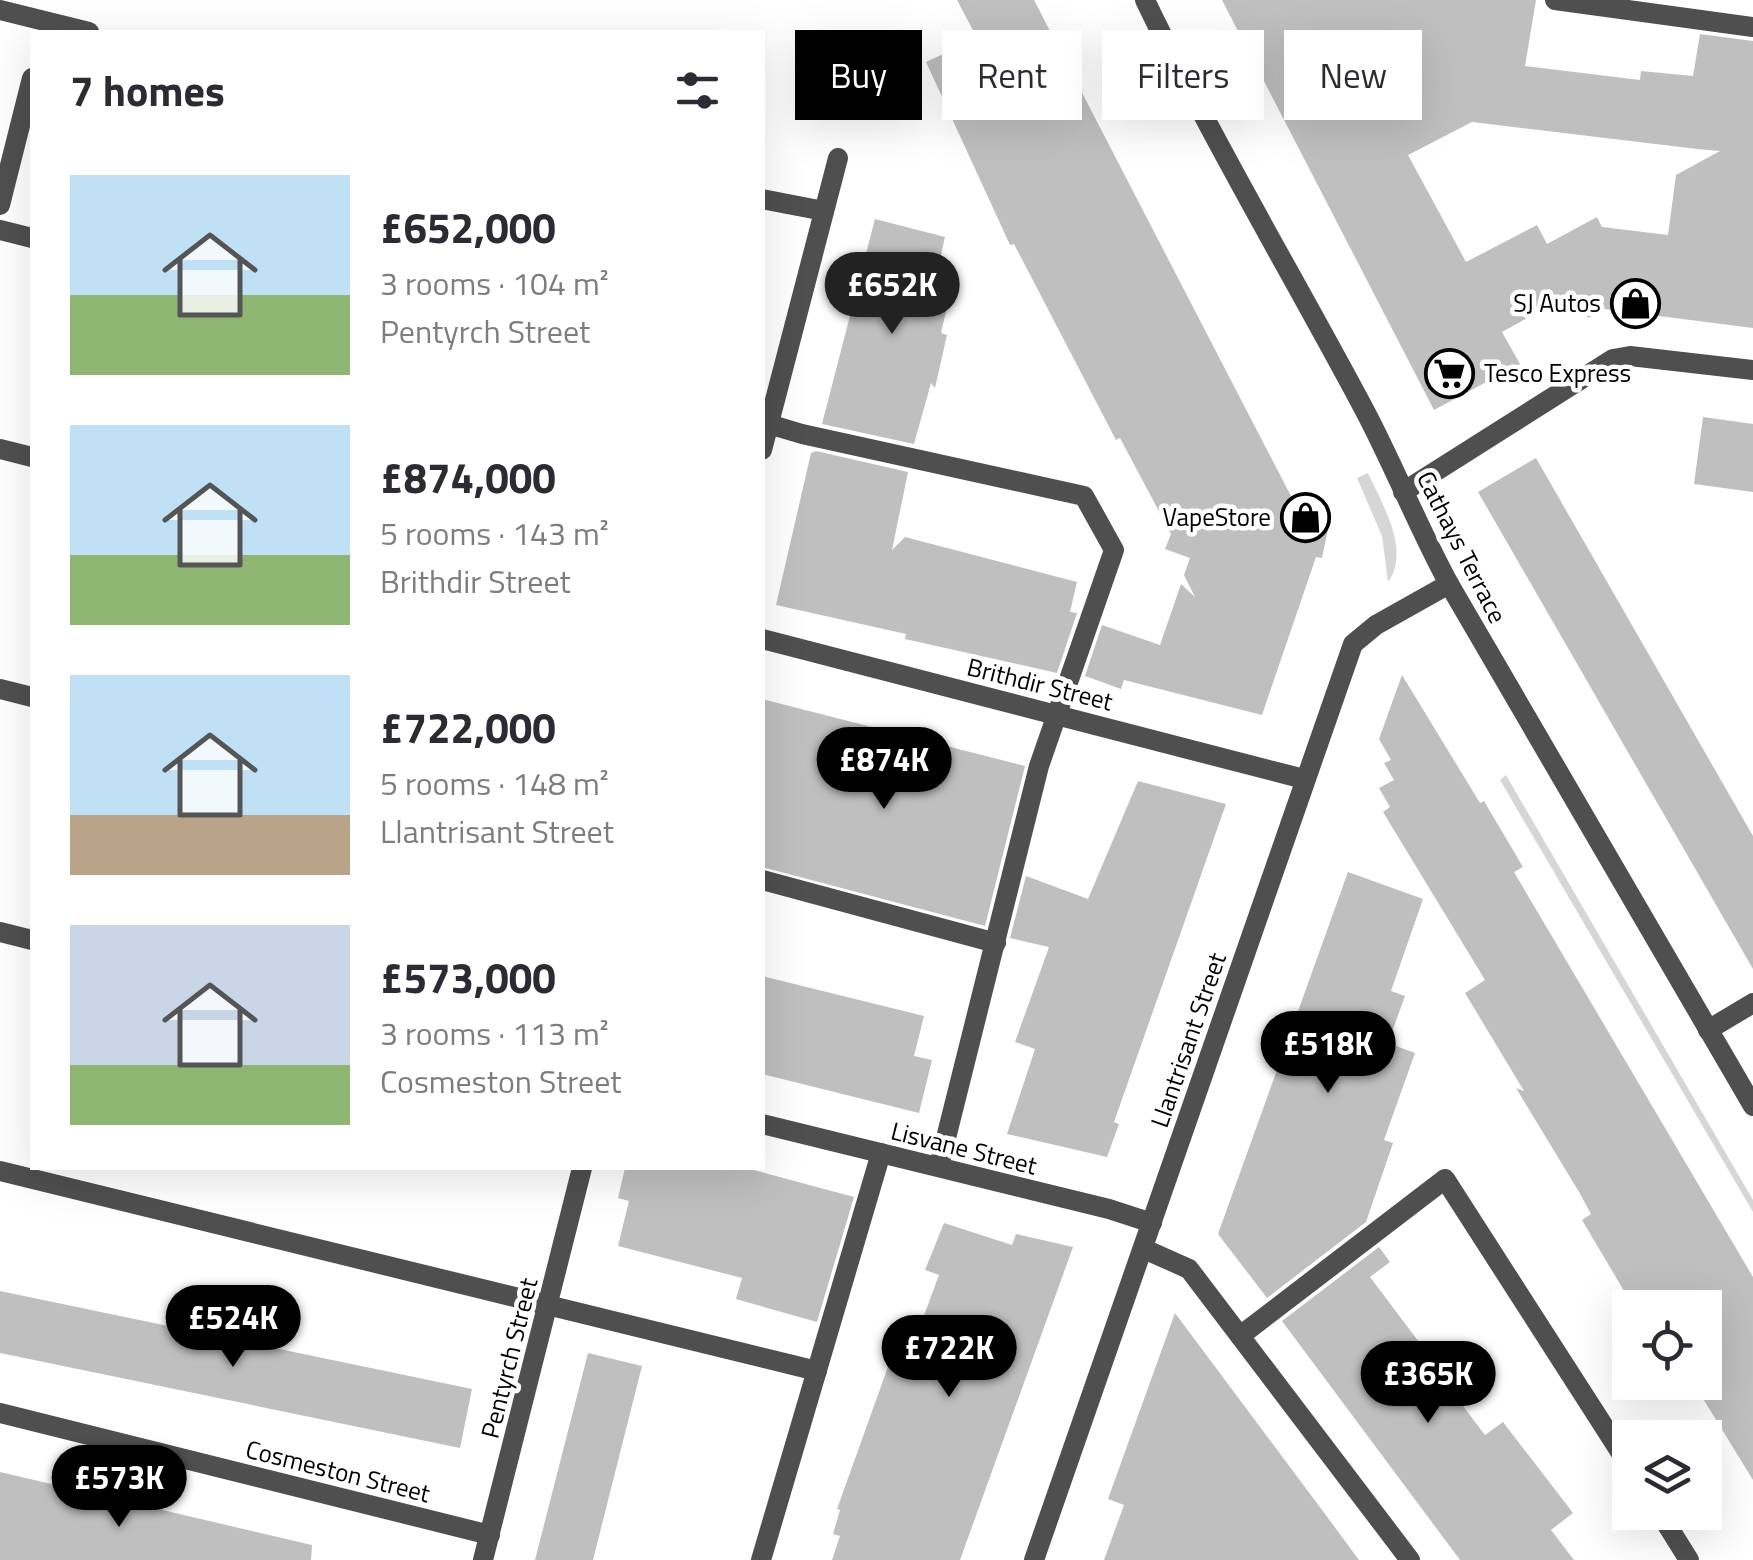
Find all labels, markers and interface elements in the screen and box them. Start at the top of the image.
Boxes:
chip: Buy [795,30,922,120]
chip: Rent [942,30,1082,120]
chip: Filters [1102,30,1264,120]
chip: New [1284,30,1422,120]
text: 7 homes [70,58,225,122]
icon: filters [670,63,725,118]
text: £652,000 [380,195,556,259]
icon: home [150,215,270,335]
pin: £652K [822,252,962,337]
text: 3 rooms · 104 m² [380,259,609,307]
text: £652K [847,260,937,308]
shop icon: SJ Autos [1610,277,1662,329]
place label: SJ Autos [1513,284,1601,322]
text: Pentyrch Street [380,307,590,355]
supermarket icon: Tesco Express [1423,347,1475,399]
place label: Tesco Express [1484,354,1631,392]
text: £874,000 [380,445,556,509]
street label: Cathays Terrace [1407,464,1517,630]
icon: home [150,465,270,585]
shop icon: VapeStore [1280,491,1332,543]
place label: VapeStore [1163,498,1271,536]
text: 5 rooms · 143 m² [380,509,609,557]
text: Brithdir Street [380,557,571,605]
street label: Brithdir Street [963,648,1117,721]
text: £722,000 [380,695,556,759]
icon: home [150,715,270,835]
pin: £874K [814,727,954,812]
text: £874K [839,735,929,783]
text: 5 rooms · 148 m² [380,759,609,807]
text: Llantrisant Street [380,807,614,855]
text: £573,000 [380,945,556,1009]
street label: Llantrisant Street [1140,947,1236,1133]
icon: home [150,965,270,1085]
text: 3 rooms · 113 m² [380,1009,609,1057]
pin: £518K [1258,1011,1398,1096]
text: £518K [1283,1019,1373,1067]
text: Cosmeston Street [380,1057,622,1105]
street label: Lisvane Street [887,1112,1041,1185]
street label: Pentyrch Street [471,1274,547,1442]
pin: £524K [163,1285,303,1370]
map controls [1612,1290,1722,1530]
button: locate [1612,1290,1722,1400]
text: £524K [188,1293,278,1341]
pin: £722K [879,1315,1019,1400]
text: £722K [904,1323,994,1371]
pin: £365K [1358,1341,1498,1426]
text: £365K [1383,1349,1473,1397]
button: layers [1612,1420,1722,1530]
street label: Cosmeston Street [242,1430,434,1512]
pin: £573K [49,1445,189,1530]
text: £573K [74,1453,164,1501]

